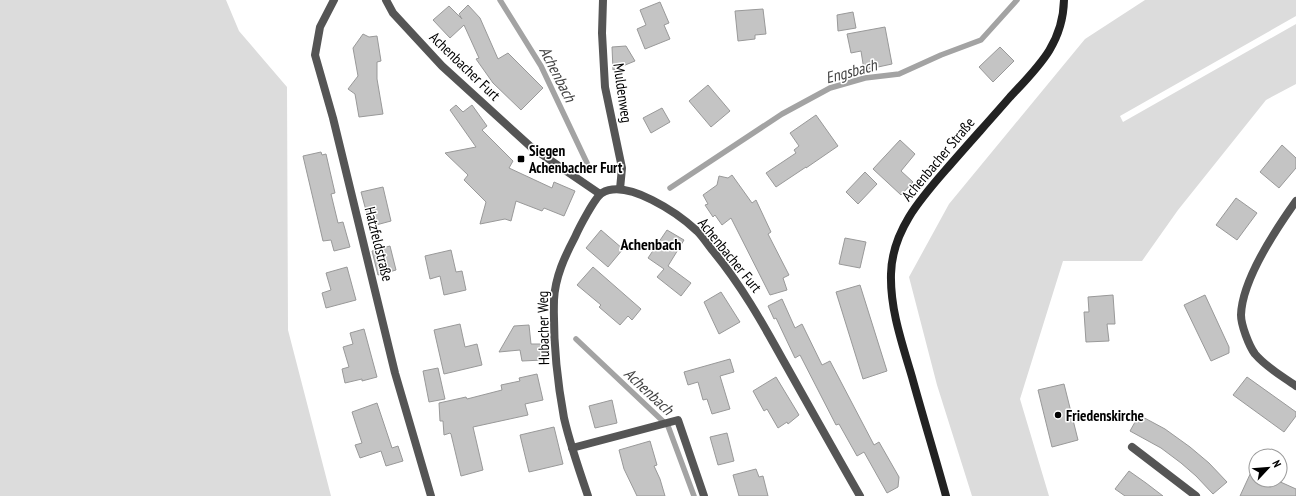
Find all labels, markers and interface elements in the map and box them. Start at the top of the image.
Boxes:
street label: Achenbacher Furt [426,28,504,104]
water label: Achenbach [536,43,581,106]
water label: Engsbach [823,54,880,87]
street label: Muldenweg [609,62,637,124]
street label: Achenbacher Straße [897,113,979,205]
place label: Siegen Achenbacher Furt [528,141,623,177]
marker: Siegen Achenbacher Furt [516,154,526,164]
street label: Hatzfeldstraße [361,205,397,283]
street label: Achenbacher Furt [694,214,766,296]
district label: Achenbach [619,234,682,254]
street label: Hubacher Weg [533,291,553,365]
water label: Achenbach [620,363,678,419]
place label: Friedenskirche [1066,406,1144,425]
marker: Friedenskirche [1053,410,1063,420]
north arrow [1248,448,1288,488]
text: N [1269,458,1285,469]

